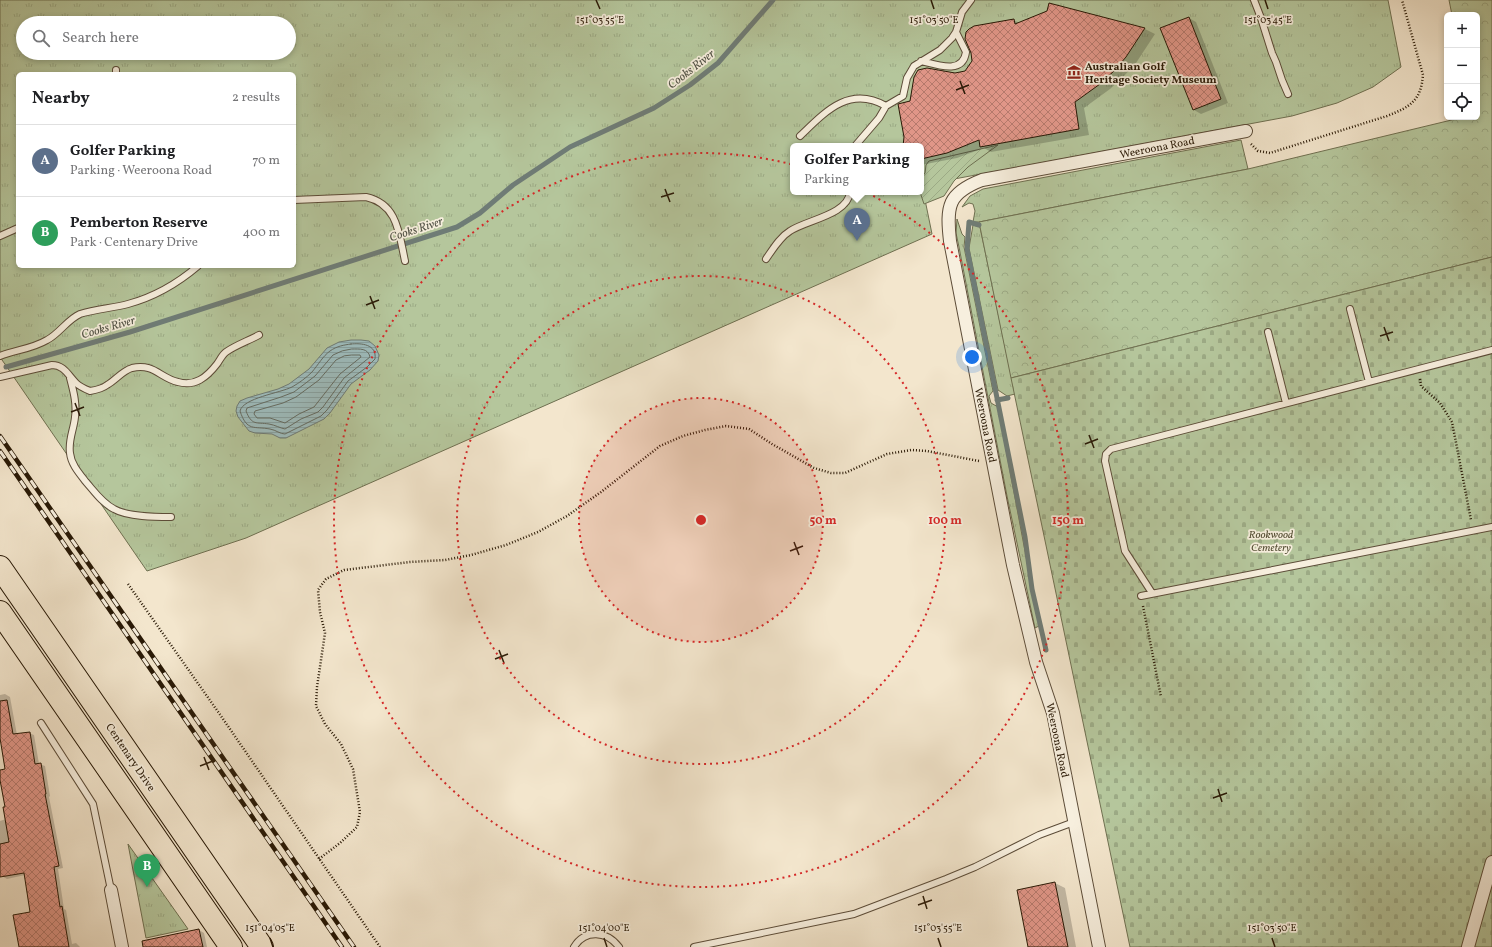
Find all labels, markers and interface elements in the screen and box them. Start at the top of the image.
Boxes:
map controls [1444,12,1480,120]
button: + [1444,12,1480,48]
text: 151°03'55"E [576,13,624,27]
text: 151°03'50"E [910,13,958,27]
text: 151°03'45"E [1244,13,1292,27]
search box [16,16,296,60]
icon: search [30,27,52,49]
text: Search here [62,28,139,49]
water label: Cooks River [665,46,719,93]
button: − [1444,48,1480,84]
place label: Australian Golf Heritage Society Museum [1085,60,1217,88]
museum icon: Australian Golf Heritage Society Museum [1066,64,1082,80]
button: locate [1444,84,1480,120]
text: Nearby [32,87,90,110]
text: 2 results [232,89,280,107]
street label: Weeroona Road [1119,134,1196,163]
text: Golfer Parking [70,141,175,162]
popup [790,143,924,195]
text: Golfer Parking [804,150,910,171]
text: A [40,152,50,170]
text: 70 m [252,152,280,170]
text: Parking · Weeroona Road [70,162,212,180]
text: Parking [804,171,849,189]
pin: A [844,208,870,241]
text: Pemberton Reserve [70,213,208,234]
water label: Cooks River [387,214,446,246]
text: B [41,224,49,242]
text: 400 m [243,224,280,242]
text: Park · Centenary Drive [70,234,198,252]
water label: Cooks River [79,312,138,343]
your location [962,347,982,367]
street label: Weeroona Road [970,387,999,464]
centre of rings [694,513,708,527]
text: 50 m [809,513,837,529]
text: 100 m [928,513,962,529]
text: 150 m [1052,513,1084,529]
park label: Rookwood Cemetery [1249,528,1294,556]
street label: Weeroona Road [1041,702,1072,779]
street label: Centenary Drive [101,721,158,795]
pin: B [134,854,160,887]
text: 151°04'05"E [245,921,295,935]
text: 151°04'00"E [579,921,629,935]
text: 151°03'55"E [914,921,962,935]
text: 151°03'50"E [1248,921,1296,935]

